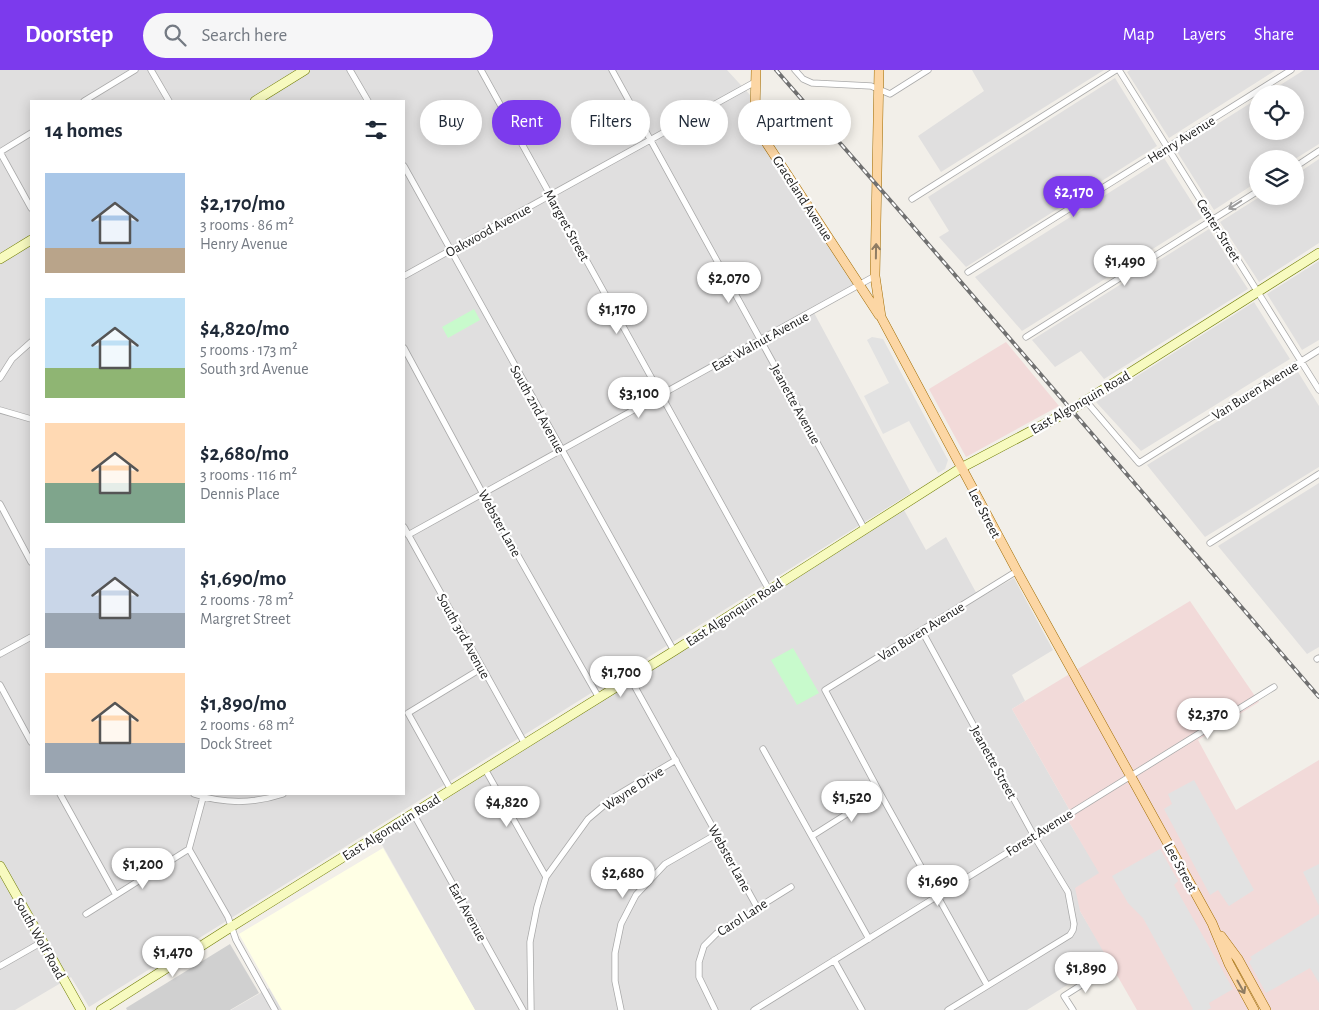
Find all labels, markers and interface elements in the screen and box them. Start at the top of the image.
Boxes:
search box [143,13,493,58]
icon: search [161,21,189,49]
text: Doorstep [25,23,113,47]
text: Search here [201,26,287,45]
text: Map [1123,26,1154,44]
text: Layers [1182,26,1226,44]
text: Share [1254,26,1294,44]
map controls [1249,85,1304,205]
button: locate [1249,85,1304,140]
chip: Buy [420,100,482,145]
chip: Rent [492,100,561,145]
chip: Filters [571,100,650,145]
chip: New [660,100,728,145]
chip: Apartment [738,100,851,145]
street label: Henry Avenue [1145,114,1218,166]
icon: filters [362,116,390,144]
text: 14 homes [45,120,123,141]
button: layers [1249,150,1304,205]
street label: Graceland Avenue [770,154,835,244]
pin: $2,170 [1033,176,1115,218]
text: $2,170 [1054,184,1094,200]
street label: Margret Street [541,187,592,264]
icon: home [85,193,145,253]
text: $2,170/mo [200,193,285,214]
street label: Center Street [1193,197,1243,265]
one-way arrow [1228,200,1242,210]
street label: Oakwood Avenue [443,202,533,260]
text: 3 rooms · 86 m² [200,217,294,233]
text: Henry Avenue [200,236,288,252]
one-way arrow [871,243,881,260]
pin: $1,490 [1084,244,1166,287]
text: $1,490 [1105,253,1145,269]
pin: $2,070 [688,262,770,304]
text: $2,070 [708,270,750,286]
pin: $1,170 [576,292,658,335]
text: $1,170 [598,301,636,317]
street label: East Walnut Avenue [710,309,811,374]
icon: home [85,318,145,378]
text: $4,820/mo [200,318,289,339]
text: 5 rooms · 173 m² [200,342,298,358]
street label: Van Buren Avenue [1210,359,1301,423]
text: South 3rd Avenue [200,361,309,377]
street label: Jeanette Avenue [767,362,823,447]
street label: South 2nd Avenue [507,363,567,456]
street label: East Algonquin Road [1028,369,1133,437]
pin: $3,100 [598,376,680,419]
text: $3,100 [619,385,659,401]
icon: home [85,443,145,503]
text: $2,680/mo [200,443,289,464]
text: 3 rooms · 116 m² [200,467,297,483]
text: Dennis Place [200,486,280,502]
street label: Lee Street [965,486,1003,541]
street label: Webster Lane [475,488,523,559]
icon: home [85,568,145,628]
text: $1,690/mo [200,568,286,589]
street label: East Algonquin Road [684,576,785,649]
text: 2 rooms · 78 m² [200,592,294,608]
street label: South 3rd Avenue [434,592,492,681]
street label: Van Buren Avenue [876,600,967,664]
text: Margret Street [200,611,291,627]
pin: $1,700 [580,656,662,698]
text: $1,700 [601,664,641,680]
icon: home [85,693,145,753]
text: $1,890/mo [200,693,287,714]
pin: $2,370 [1167,698,1249,740]
text: $2,370 [1188,706,1228,722]
text: 2 rooms · 68 m² [200,717,294,733]
street label: Jeanette Street [967,724,1019,802]
text: Dock Street [200,736,272,752]
street label: Wayne Drive [601,764,666,814]
pin: $1,520 [811,780,893,823]
pin: $4,820 [466,786,548,828]
text: $1,520 [832,789,872,805]
street label: East Algonquin Road [340,792,443,864]
text: $4,820 [486,794,528,810]
street label: Forest Avenue [1004,807,1075,859]
street label: Webster Lane [705,823,753,894]
street label: Lee Street [1161,841,1200,895]
pin: $1,200 [102,848,184,890]
text: $1,200 [123,856,163,872]
pin: $2,680 [582,856,664,899]
pin: $1,690 [897,864,979,907]
text: $2,680 [602,865,644,881]
text: $1,690 [918,873,958,889]
street label: Earl Avenue [446,881,489,944]
street label: South Wolf Road [11,895,67,982]
street label: Carol Lane [715,897,770,939]
pin: $1,470 [132,936,214,978]
text: $1,470 [153,944,193,960]
pin: $1,890 [1045,952,1127,994]
text: $1,890 [1066,960,1106,976]
one-way arrow [1237,980,1247,994]

